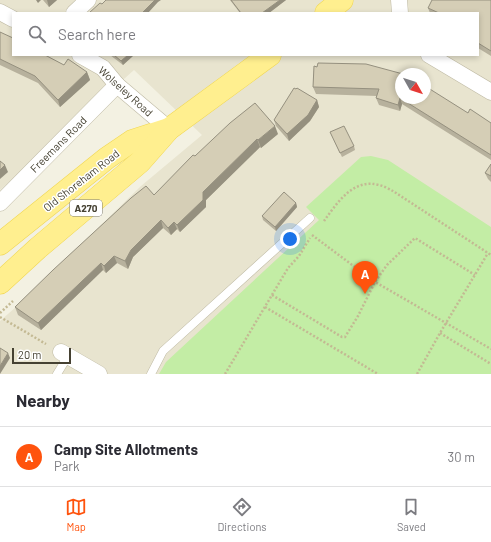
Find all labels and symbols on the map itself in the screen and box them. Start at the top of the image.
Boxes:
street label: Wolseley Road [96,63,156,119]
north arrow [395,68,431,104]
street label: Freemans Road [27,113,89,175]
street label: Old Shoreham Road [40,146,122,214]
road number: A270 [70,200,102,216]
your location [280,229,300,249]
pin: A [352,261,378,294]
scale bar [12,346,71,365]

